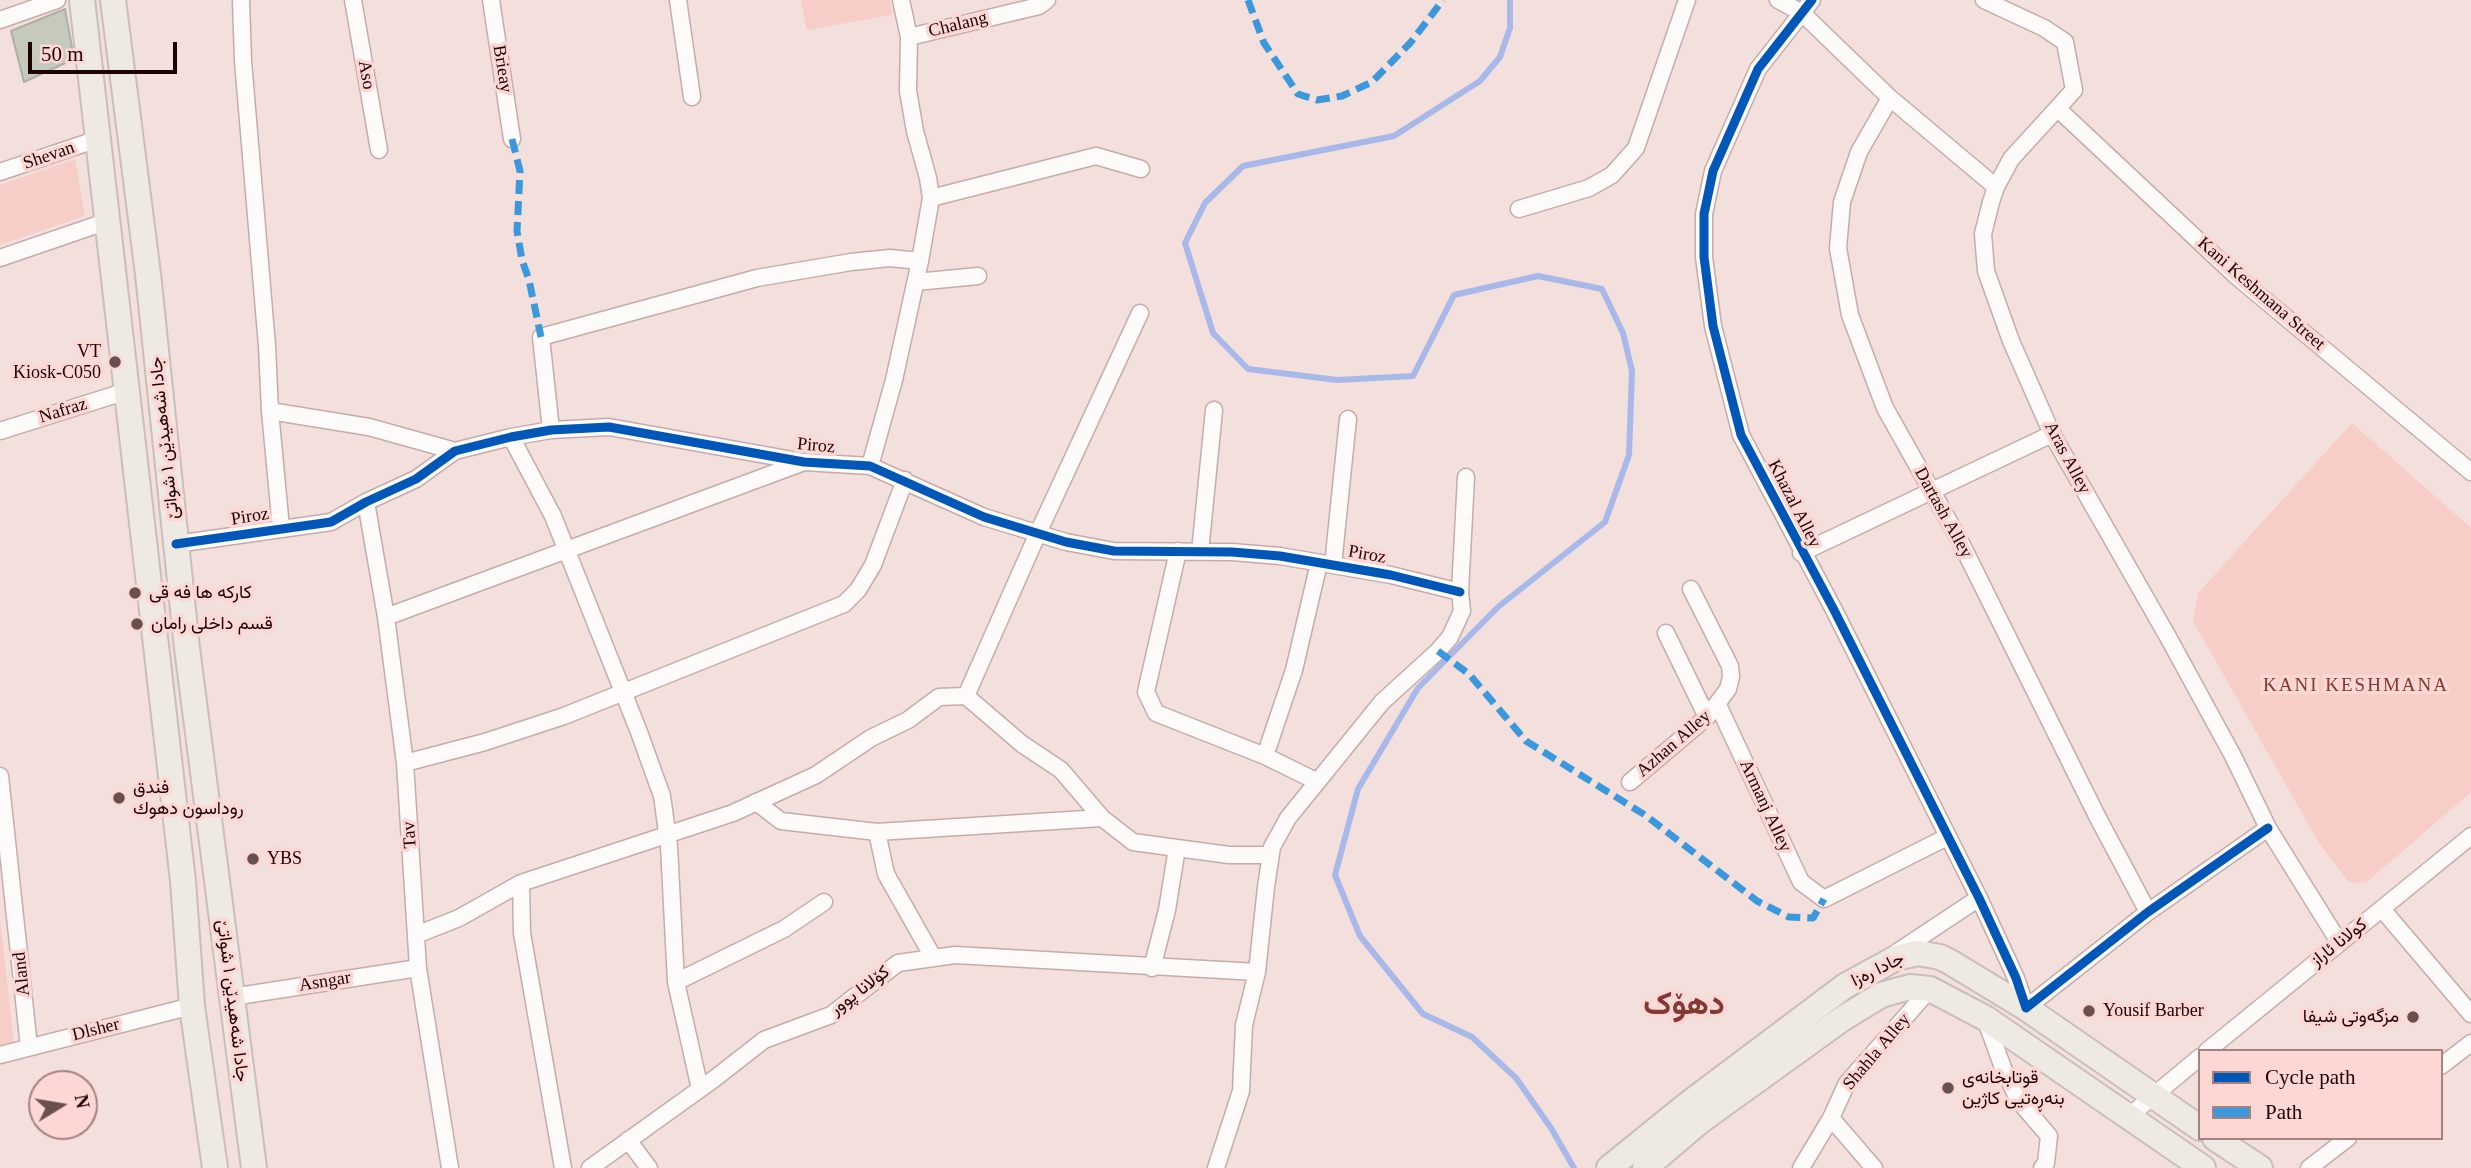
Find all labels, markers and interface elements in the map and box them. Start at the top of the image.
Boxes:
street label: Chalang [926,7,990,43]
scale bar [32,28,180,72]
text: 50 m [41,42,84,66]
street label: Brieay [488,44,516,94]
street label: Aso [353,59,379,91]
street label: Shevan [20,137,78,175]
street label: Kani Keshmana Street [2193,233,2329,355]
place label: VT Kiosk-C050 [13,341,101,384]
marker: VT Kiosk-C050 [107,354,123,370]
street label: جادا شەهیدێن ١ شواتێ [146,356,184,520]
street label: Nafraz [36,394,90,428]
street label: Aras Alley [2039,418,2095,498]
street label: Piroz [796,434,836,458]
street label: Khazal Alley [1763,457,1825,551]
street label: Dartash Alley [1909,464,1977,562]
street label: Piroz [230,503,270,531]
street label: Piroz [1346,541,1388,569]
place label: كاركه ها فه قى [149,582,252,604]
marker: كاركه ها فه قى [127,585,143,601]
place label: قسم داخلی رامان [151,613,273,635]
marker: قسم داخلی رامان [129,616,145,632]
district label: KANI KESHMANA [2265,675,2447,697]
street label: Azhan Alley [1632,706,1716,782]
street label: Armanj Alley [1734,756,1796,856]
place label: فندق روداسون دهوك [133,777,244,820]
marker: فندق روداسون دهوك [111,790,127,806]
street label: Tav [398,821,422,849]
place label: YBS [267,848,302,870]
marker: YBS [245,851,261,867]
street label: کولانا ئاراز [2306,914,2372,972]
street label: جادا شەهیدێن ١ شواتێ [211,919,253,1083]
street label: جادا ره‌زا [1848,948,1908,992]
street label: Aland [9,951,35,997]
street label: کۆلانا پوور [826,962,894,1020]
street label: Asngar [298,967,352,997]
district label: دھۆک [1643,987,1725,1025]
place label: Yousif Barber [2103,1000,2204,1022]
marker: Yousif Barber [2081,1003,2097,1019]
place label: مزگەوتی شیفا [2303,1006,2399,1028]
street label: Shahla Alley [1839,1009,1915,1095]
marker: مزگەوتی شیفا [2405,1009,2421,1025]
street label: Dlsher [70,1014,122,1046]
legend [2198,1049,2443,1140]
text: Cycle path [2265,1065,2355,1089]
place label: قوتابخانەی بنەڕەتیی کاژین [1962,1067,2065,1110]
north arrow [28,1070,98,1140]
marker: قوتابخانەی بنەڕەتیی کاژین [1940,1080,1956,1096]
text: N [71,1093,94,1110]
text: Path [2265,1100,2302,1124]

